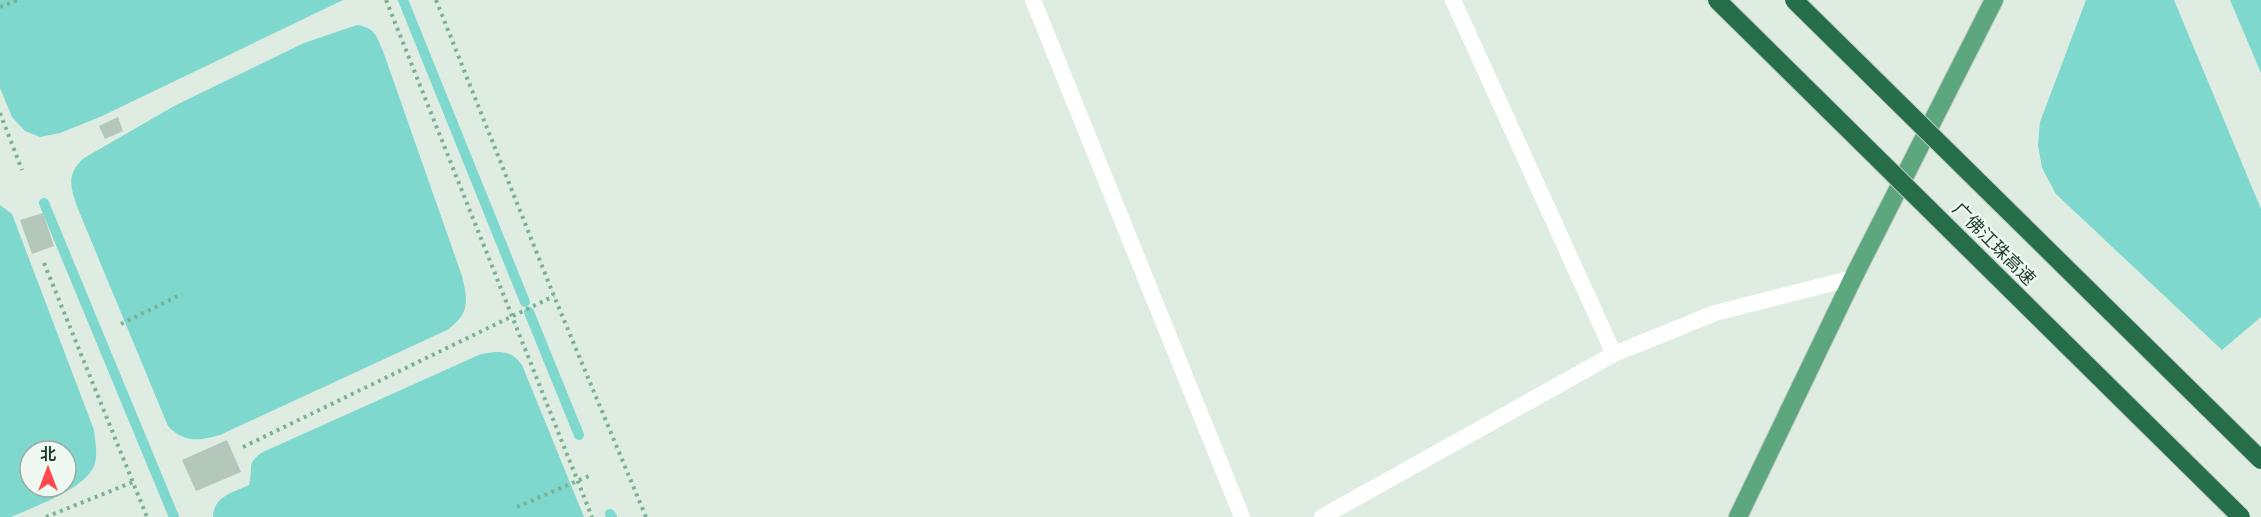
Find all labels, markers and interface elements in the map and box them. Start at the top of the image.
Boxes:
street label: 广佛江珠高速 [1949,197,2041,289]
north arrow [18,439,78,499]
text: 北 [40,444,56,463]

